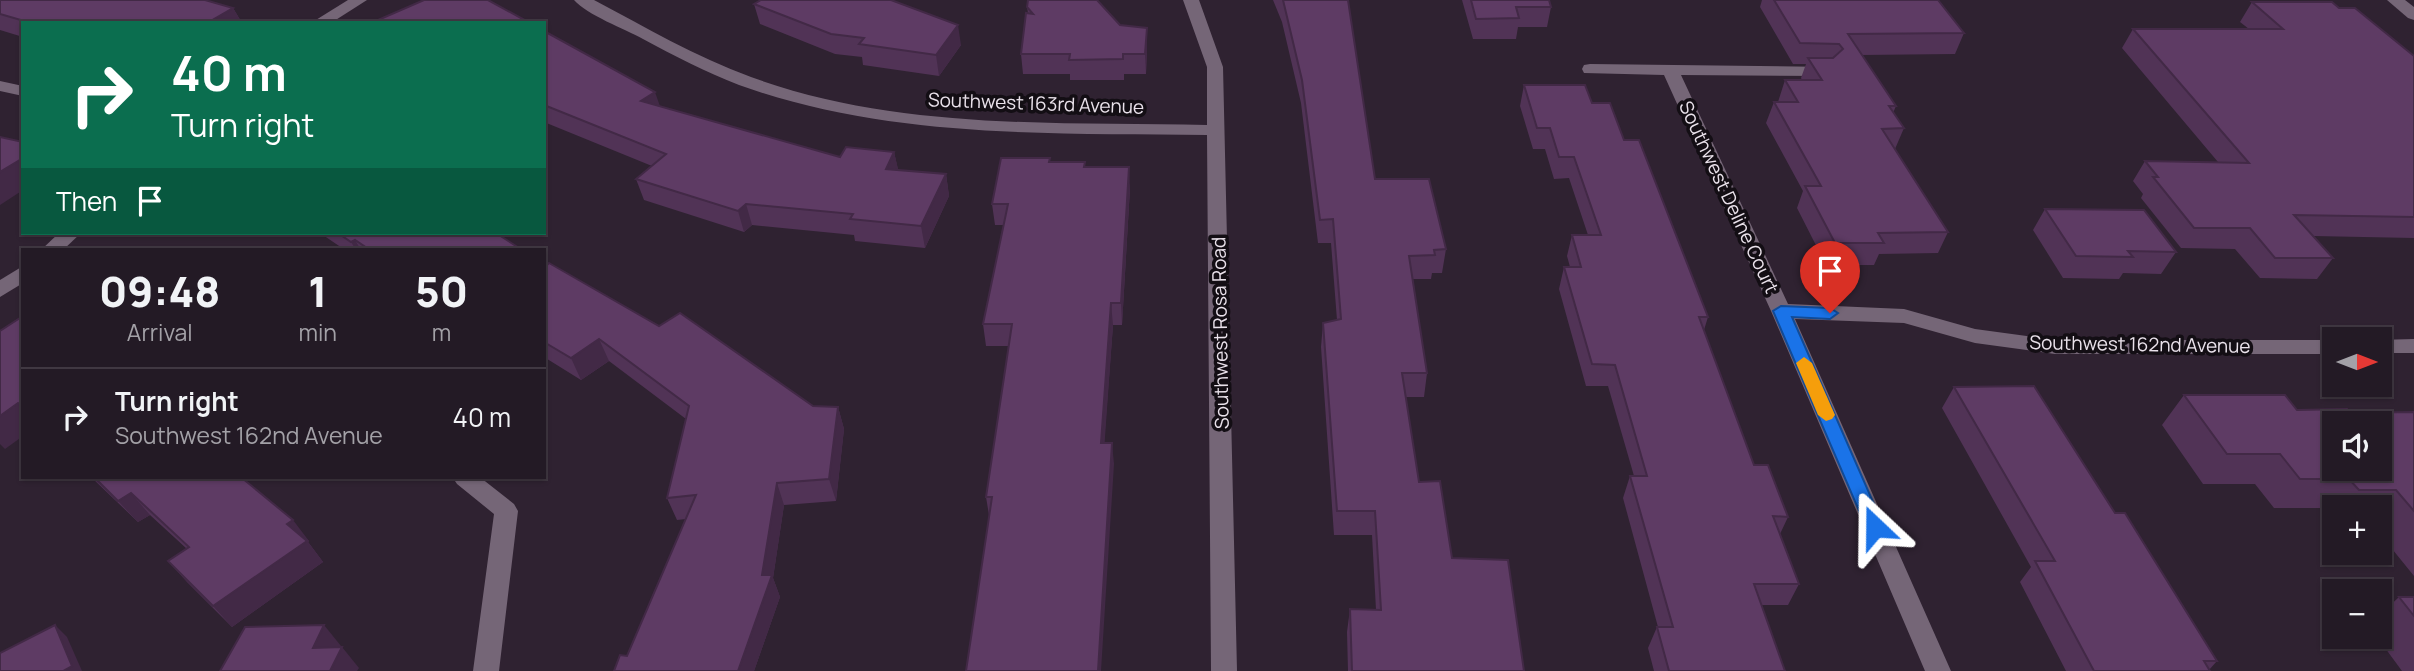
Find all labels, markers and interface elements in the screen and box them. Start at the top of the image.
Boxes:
text: 40 m [171,39,287,106]
icon: right [56,49,147,140]
street label: Southwest 163rd Avenue [927,86,1145,120]
street label: Southwest Deline Court [1673,97,1785,297]
text: Turn right [171,103,314,147]
icon: arrive [131,182,169,220]
text: Then [56,183,117,219]
street label: Southwest Rosa Road [1205,237,1235,429]
pin [1800,241,1860,313]
icon: arrive [1811,252,1849,290]
text: 09:48 [99,262,220,320]
text: 1 [308,262,327,320]
text: 50 [415,262,468,320]
text: Arrival [127,316,193,348]
text: min [298,316,337,348]
text: m [432,316,451,348]
north arrow [2322,327,2392,397]
map controls [2322,327,2392,649]
street label: Southwest 162nd Avenue [2029,329,2251,359]
text: Turn right [115,383,239,419]
icon: right [56,398,94,436]
text: 40 m [453,399,511,435]
button: sound [2322,411,2392,481]
text: Southwest 162nd Avenue [115,419,383,451]
position arrow [1838,490,1912,564]
button: + [2322,495,2392,565]
button: − [2322,579,2392,649]

